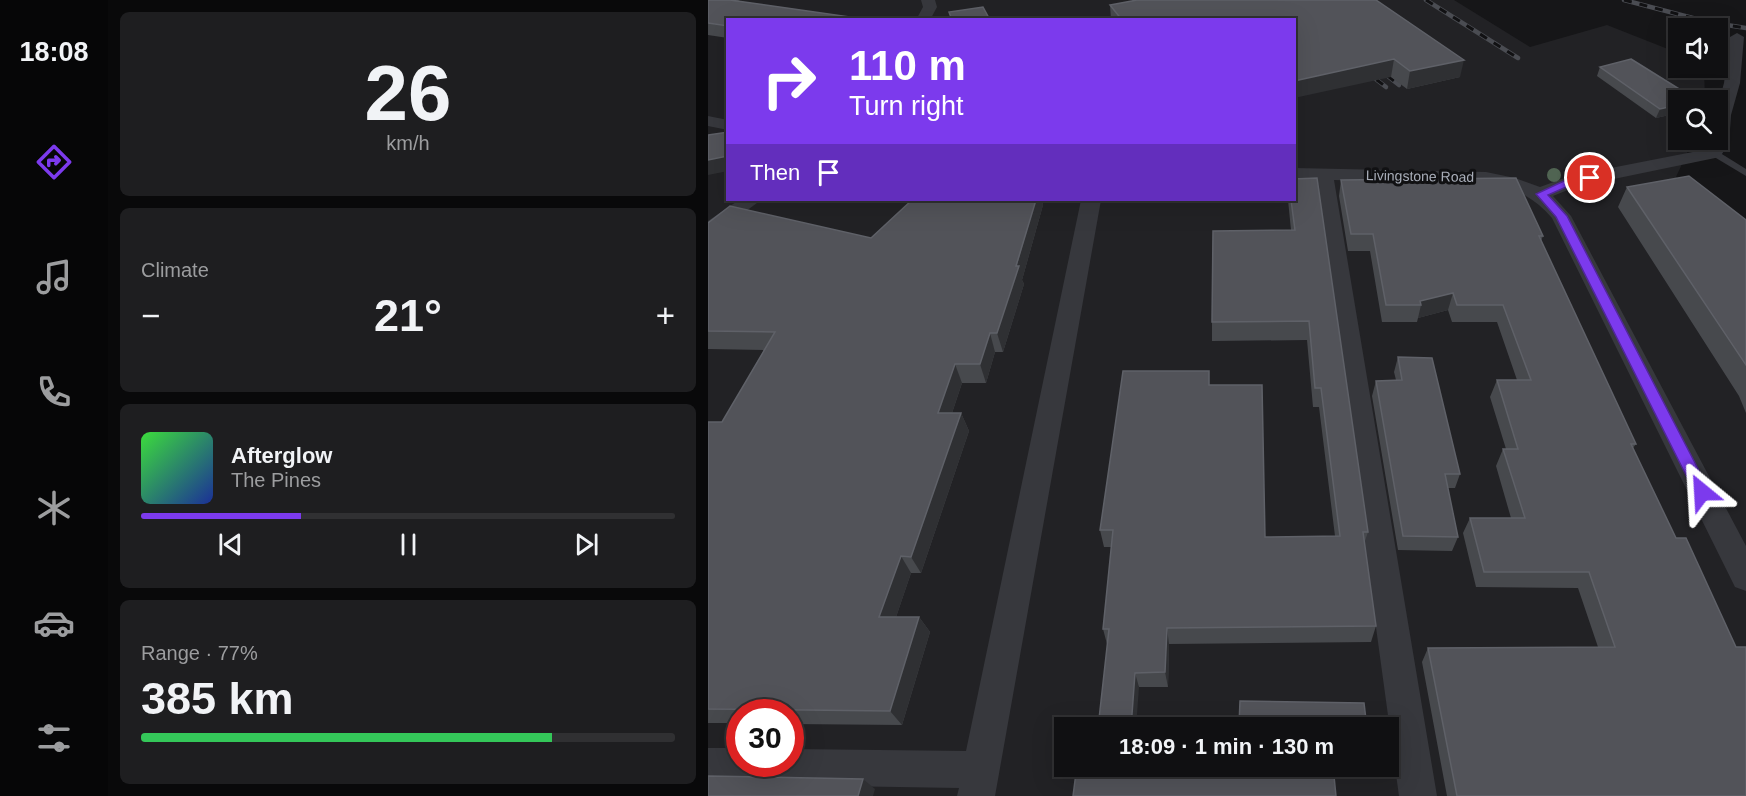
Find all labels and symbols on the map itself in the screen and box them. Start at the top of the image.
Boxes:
pin [1564,152,1615,203]
street label: Livingstone Road [1366,167,1474,185]
position arrow [1670,460,1734,524]
speed limit sign: 30 [726,699,804,777]

